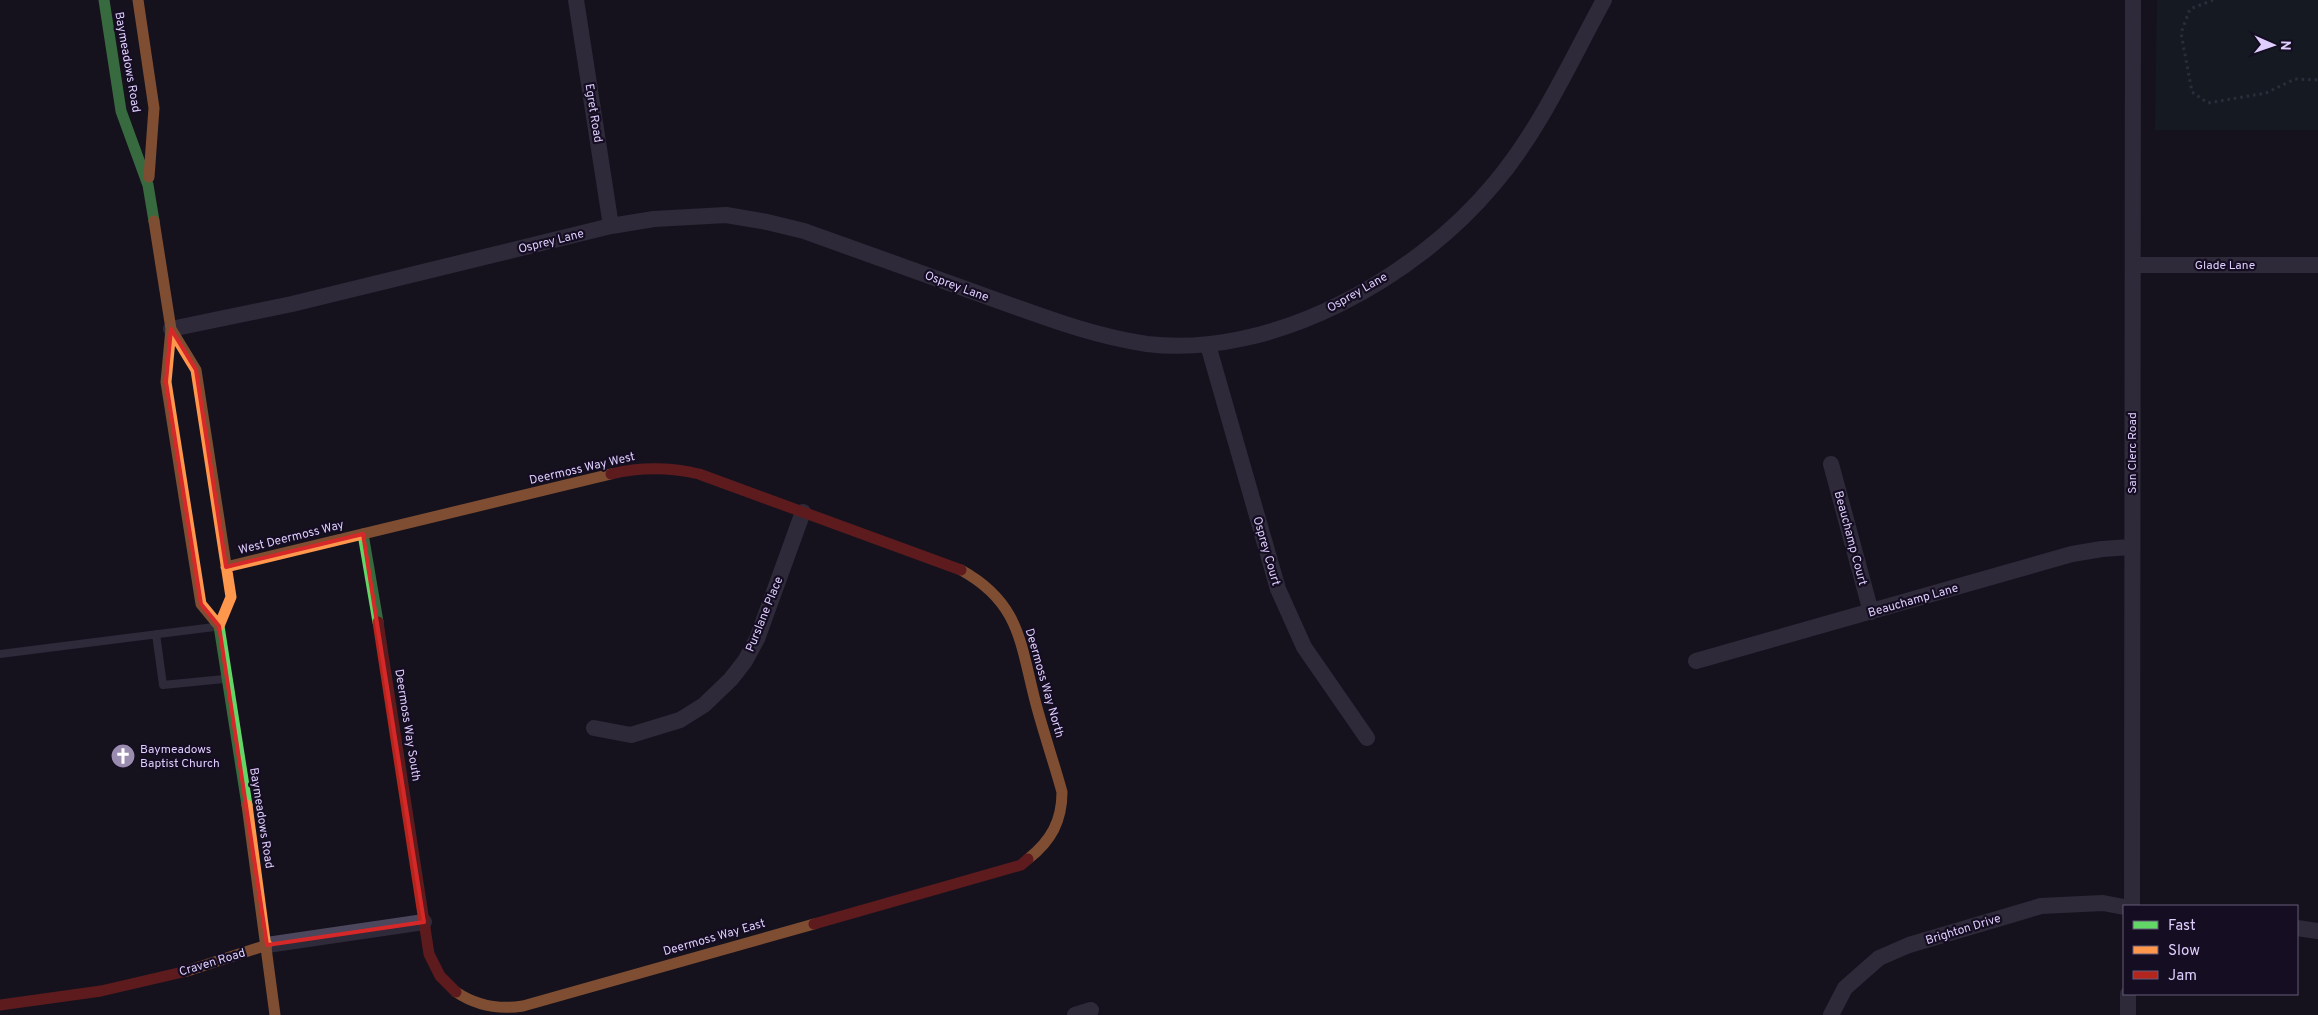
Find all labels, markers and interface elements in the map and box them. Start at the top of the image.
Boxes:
street label: Baymeadows Road [110,11,144,114]
north arrow [2248,20,2298,70]
text: N [2276,40,2293,51]
street label: Egret Road [580,83,606,144]
street label: Osprey Lane [517,226,586,258]
street label: Glade Lane [2195,258,2255,274]
street label: Osprey Lane [922,268,991,306]
street label: Osprey Lane [1324,269,1391,317]
street label: San Clerc Road [2125,412,2141,494]
street label: Deermoss Way West [528,449,637,489]
street label: Beauchamp Court [1830,489,1870,587]
street label: Osprey Court [1249,515,1284,588]
street label: West Deermoss Way [237,517,346,559]
street label: Purslane Place [743,574,787,654]
street label: Beauchamp Lane [1866,580,1960,621]
street label: Deermoss Way North [1021,627,1067,740]
street label: Deermoss Way South [390,668,424,782]
place label: Baymeadows Baptist Church [140,742,220,772]
church icon: Baymeadows Baptist Church [110,743,136,769]
street label: Baymeadows Road [245,767,277,870]
legend [2123,905,2298,995]
street label: Brighton Drive [1924,911,2003,949]
street label: Deermoss Way East [661,916,767,960]
text: Fast [2168,917,2196,936]
text: Slow [2168,942,2200,961]
street label: Craven Road [177,945,247,981]
text: Jam [2168,967,2197,986]

